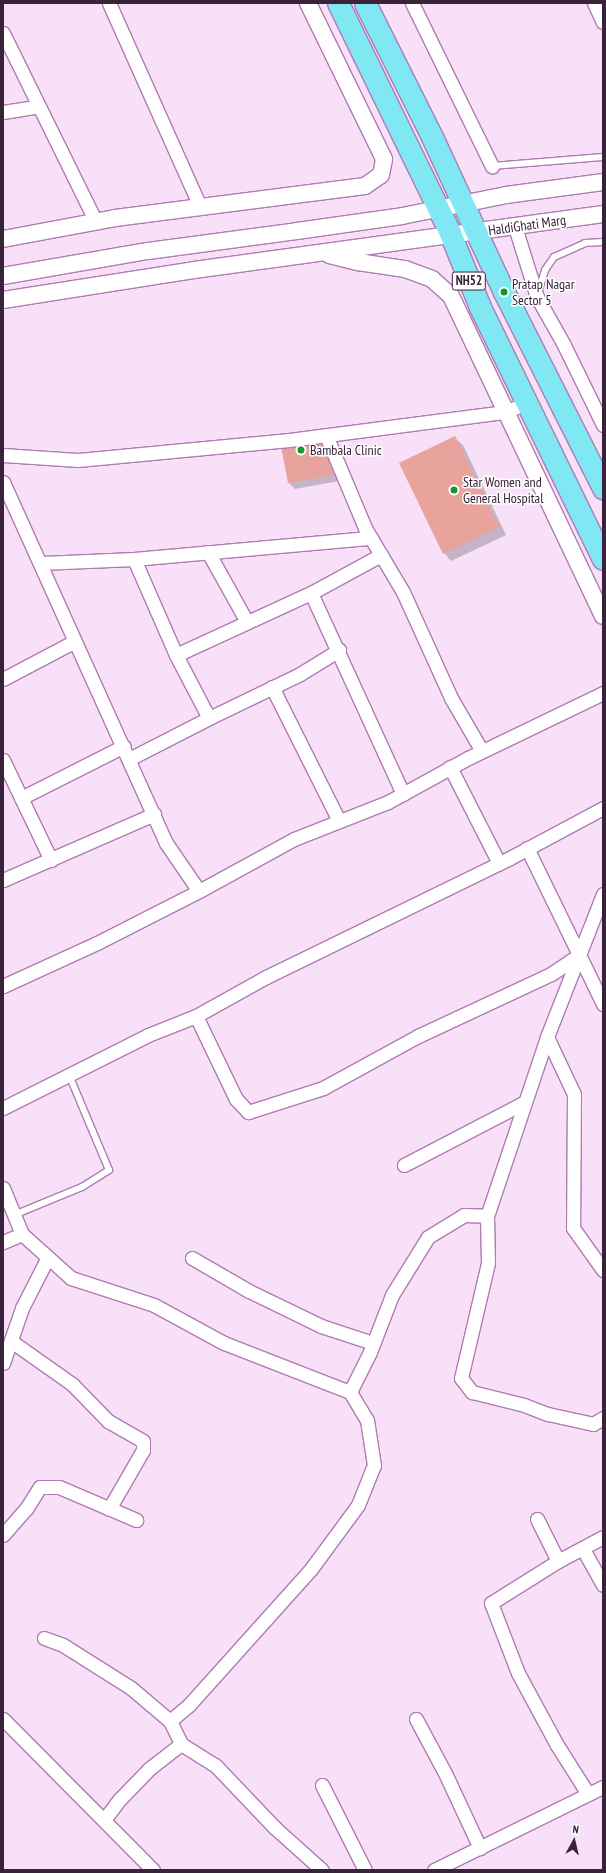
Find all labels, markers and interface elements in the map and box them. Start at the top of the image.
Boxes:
street label: HaldiGhati Marg [487,211,567,239]
road number: NH52 [451,270,487,292]
place label: Pratap Nagar Sector 5 [512,276,574,308]
marker: Pratap Nagar Sector 5 [499,287,509,297]
place label: Bambala Clinic [310,442,382,458]
marker: Bambala Clinic [295,444,307,456]
place label: Star Women and General Hospital [463,474,543,506]
marker: Star Women and General Hospital [448,484,460,496]
north arrow [554,1821,594,1861]
text: N [572,1822,580,1836]

